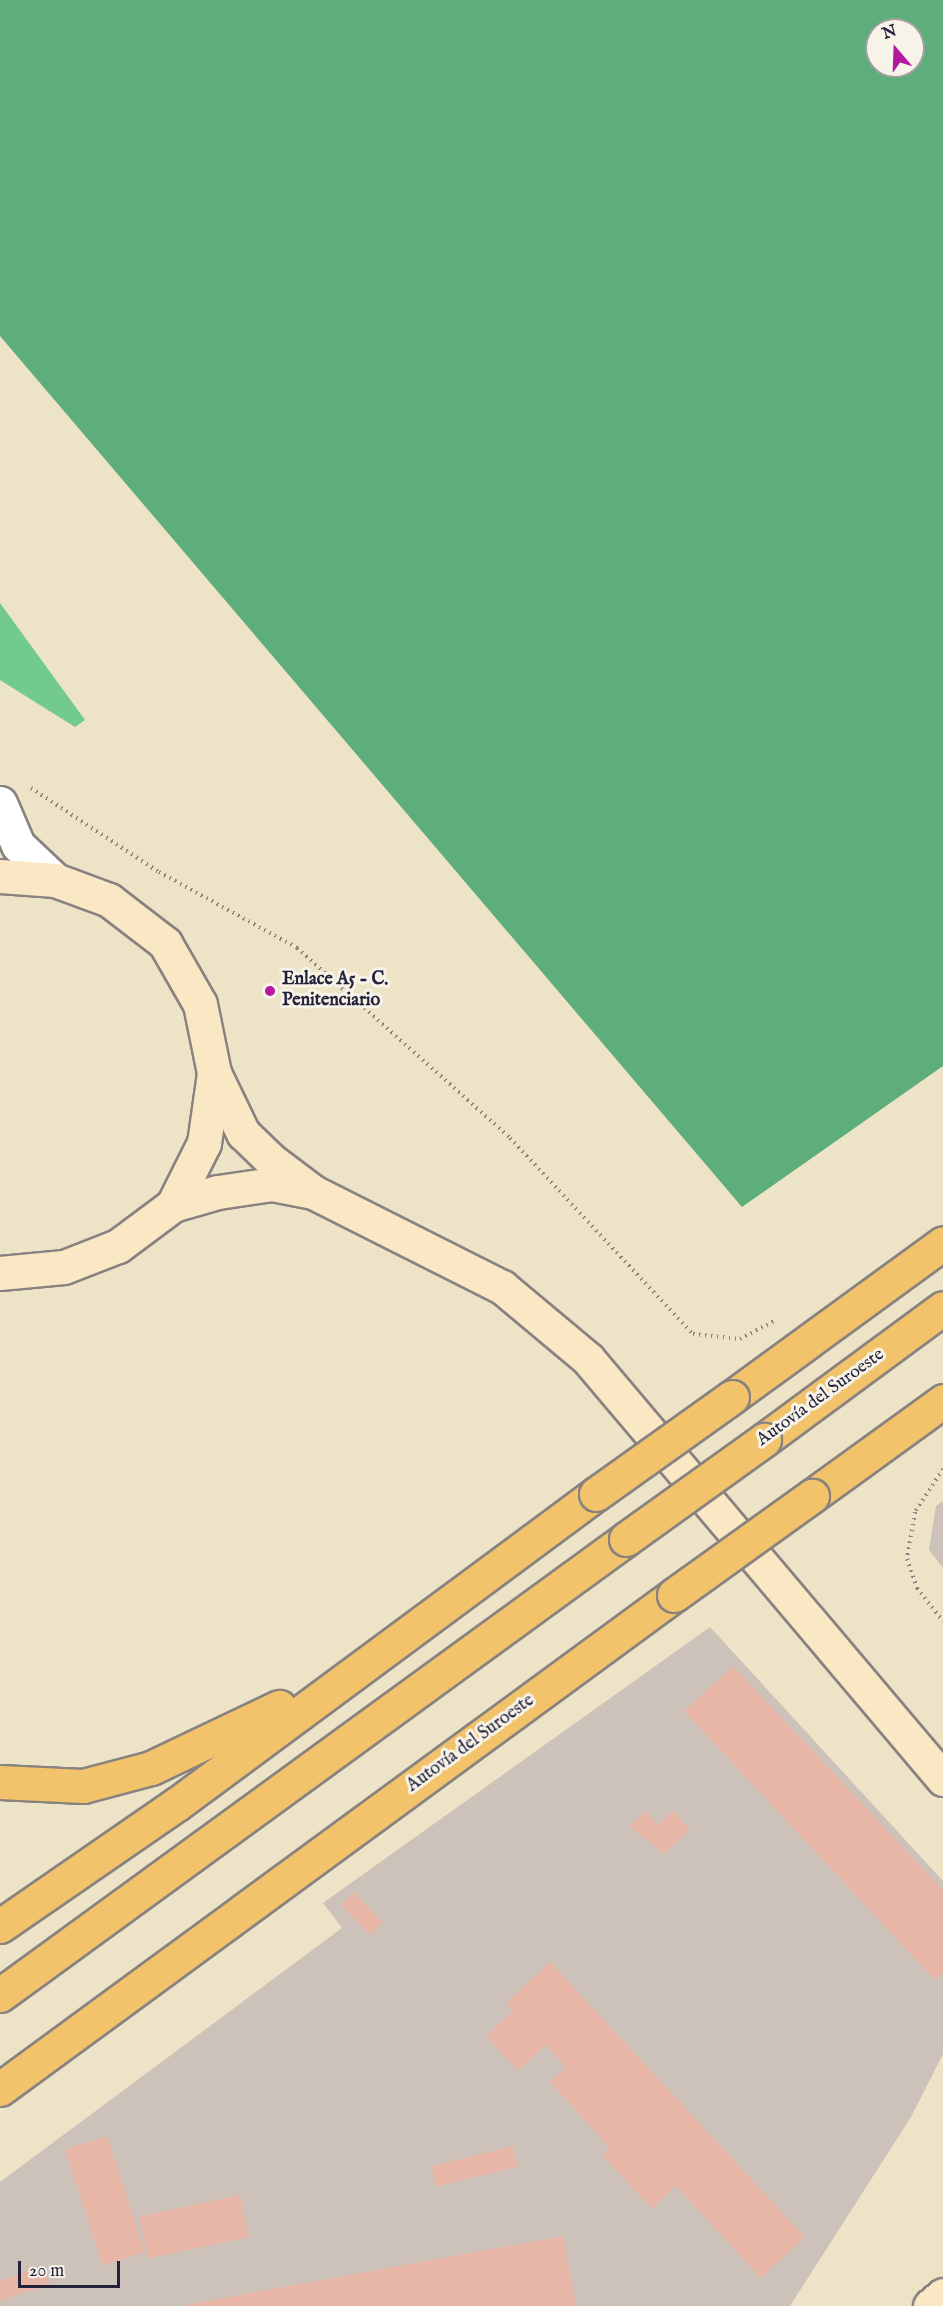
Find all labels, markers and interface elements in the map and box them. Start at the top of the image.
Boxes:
north arrow [865,18,925,78]
text: N [880,21,900,45]
place label: Enlace A5 - C. Penitenciario [282,970,388,1012]
marker: Enlace A5 - C. Penitenciario [263,984,277,998]
street label: Autovía del Suroeste [753,1345,889,1451]
street label: Autovía del Suroeste [403,1691,539,1797]
scale bar [21,2249,123,2287]
text: 20 m [29,2260,64,2283]

